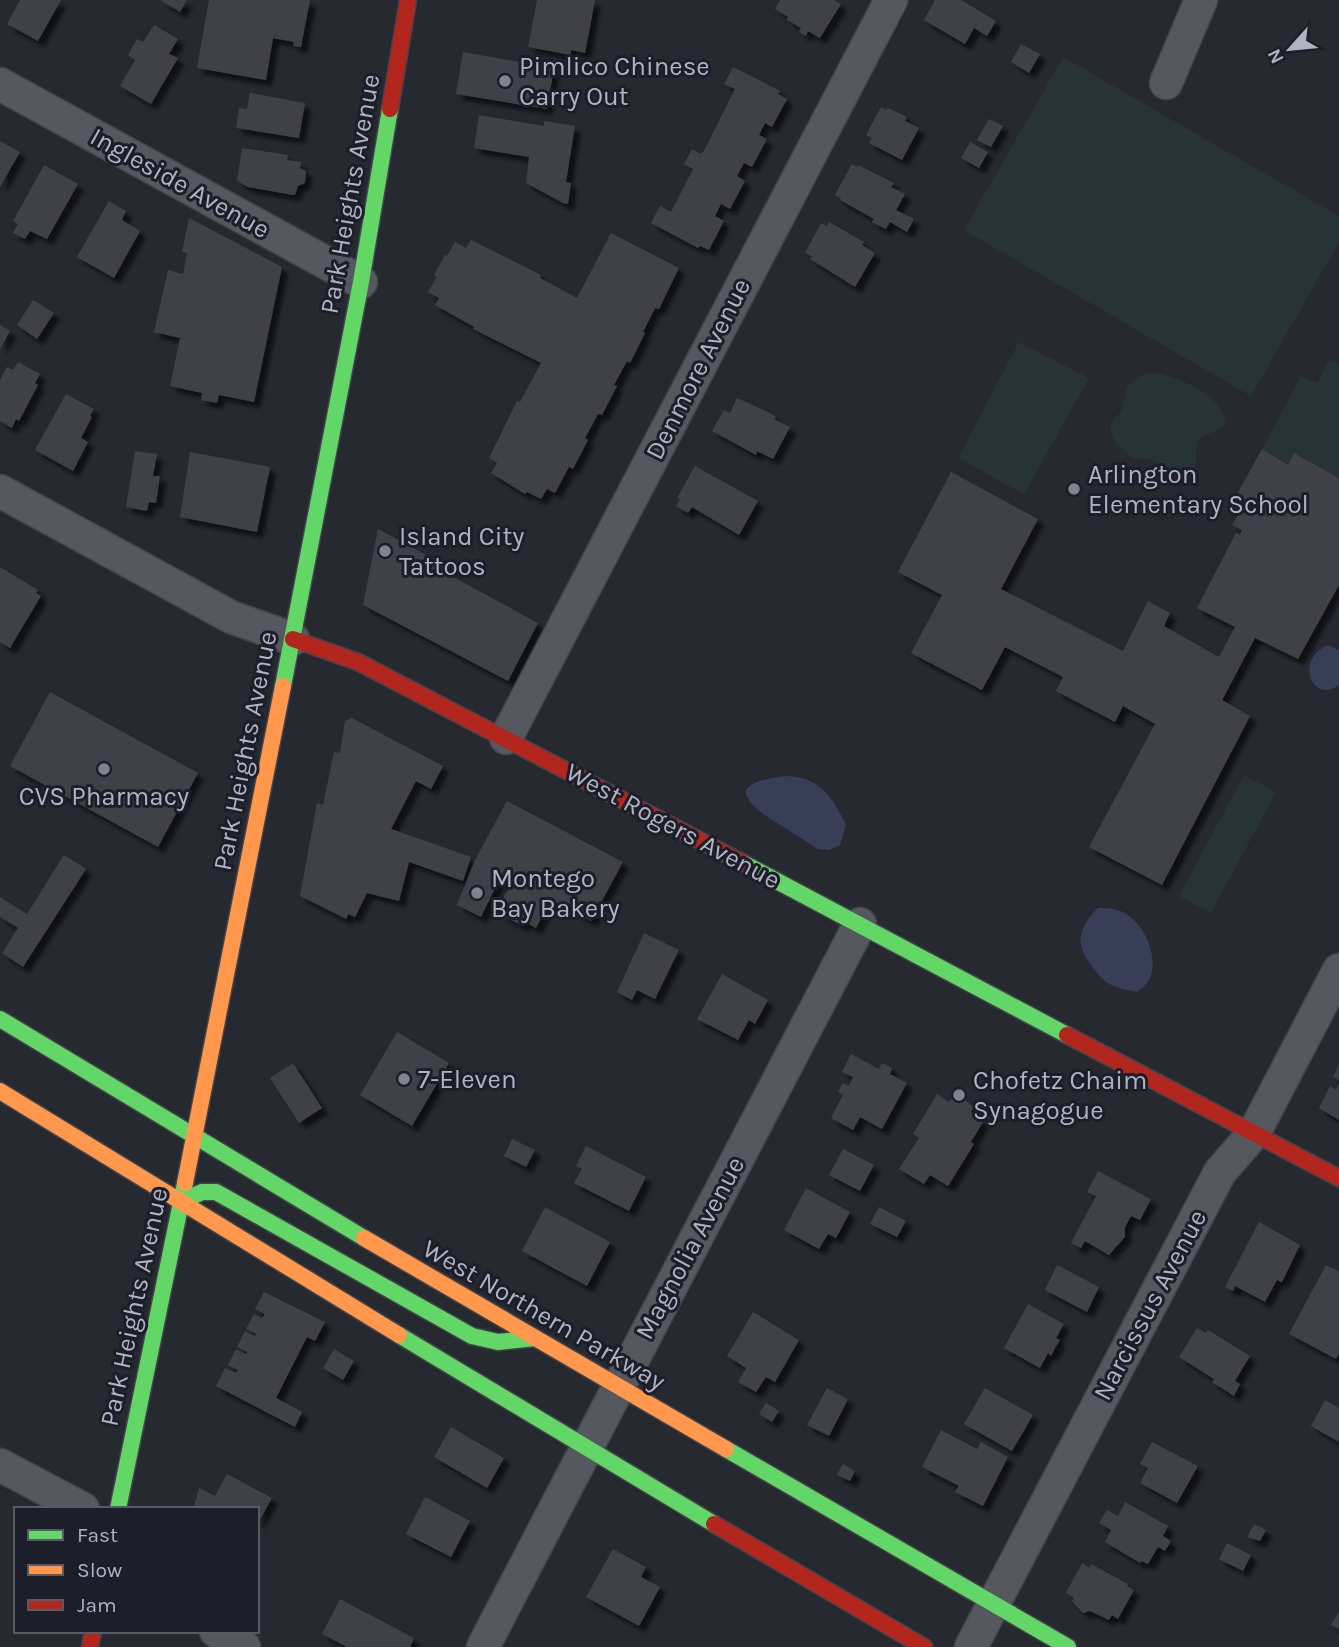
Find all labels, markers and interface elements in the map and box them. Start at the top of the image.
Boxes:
north arrow [1255,14,1325,84]
text: N [1263,45,1289,67]
place label: Pimlico Chinese Carry Out [519,51,710,112]
street label: Park Heights Avenue [314,72,386,316]
marker: Pimlico Chinese Carry Out [497,73,513,89]
street label: Ingleside Avenue [85,121,275,245]
street label: Denmore Avenue [639,273,757,465]
place label: Arlington Elementary School [1088,459,1309,520]
marker: Arlington Elementary School [1066,481,1082,497]
place label: Island City Tattoos [399,521,524,582]
marker: Island City Tattoos [377,543,393,559]
street label: Park Heights Avenue [207,629,283,873]
street label: West Rogers Avenue [561,756,785,896]
marker: CVS Pharmacy [96,761,112,777]
place label: CVS Pharmacy [19,781,189,812]
place label: Montego Bay Bakery [491,863,620,924]
marker: Montego Bay Bakery [469,885,485,901]
place label: 7-Eleven [418,1064,517,1095]
place label: Chofetz Chaim Synagogue [973,1065,1147,1126]
marker: 7-Eleven [396,1071,412,1087]
marker: Chofetz Chaim Synagogue [951,1087,967,1103]
street label: Magnolia Avenue [629,1152,751,1344]
street label: Park Heights Avenue [94,1185,174,1429]
street label: Narcissus Avenue [1087,1205,1213,1405]
street label: West Northern Parkway [417,1233,671,1397]
legend [14,1507,259,1633]
text: Fast [77,1523,118,1547]
text: Slow [77,1558,122,1582]
text: Jam [77,1593,117,1617]

